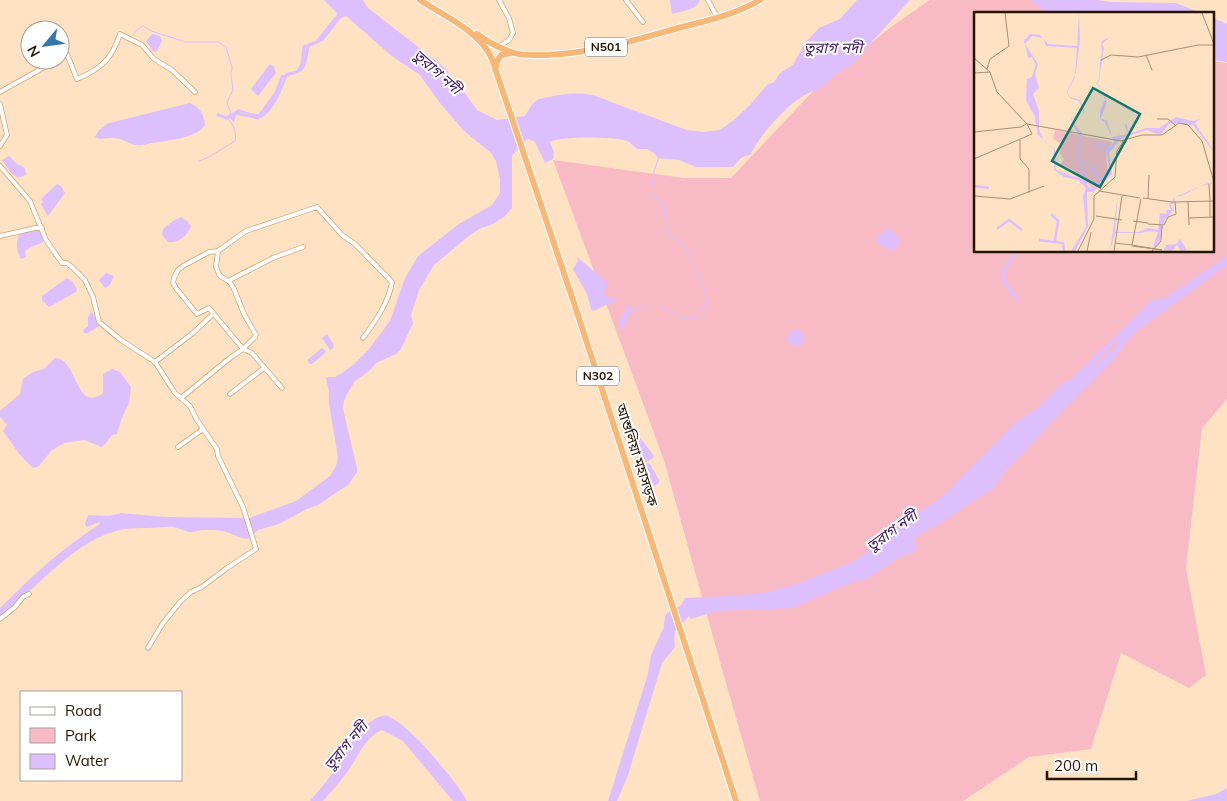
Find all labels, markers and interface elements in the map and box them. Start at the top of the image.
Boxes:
inset map [974,12,1214,252]
north arrow [20,20,70,70]
road number: N501 [585,38,627,56]
water label: তুরাগ নদী [804,38,865,57]
text: N [23,42,44,60]
water label: তুরাগ নদী [409,45,468,100]
road number: N302 [577,366,619,386]
street label: আশুলিয়া মহাসড়ক [612,401,662,509]
water label: তুরাগ নদী [862,504,923,556]
legend [20,691,182,781]
text: Road [65,701,102,720]
water label: তুরাগ নদী [320,715,374,774]
text: Park [65,726,97,745]
scale bar [1047,748,1136,780]
text: Water [65,751,109,770]
text: 200 m [1054,756,1098,775]

